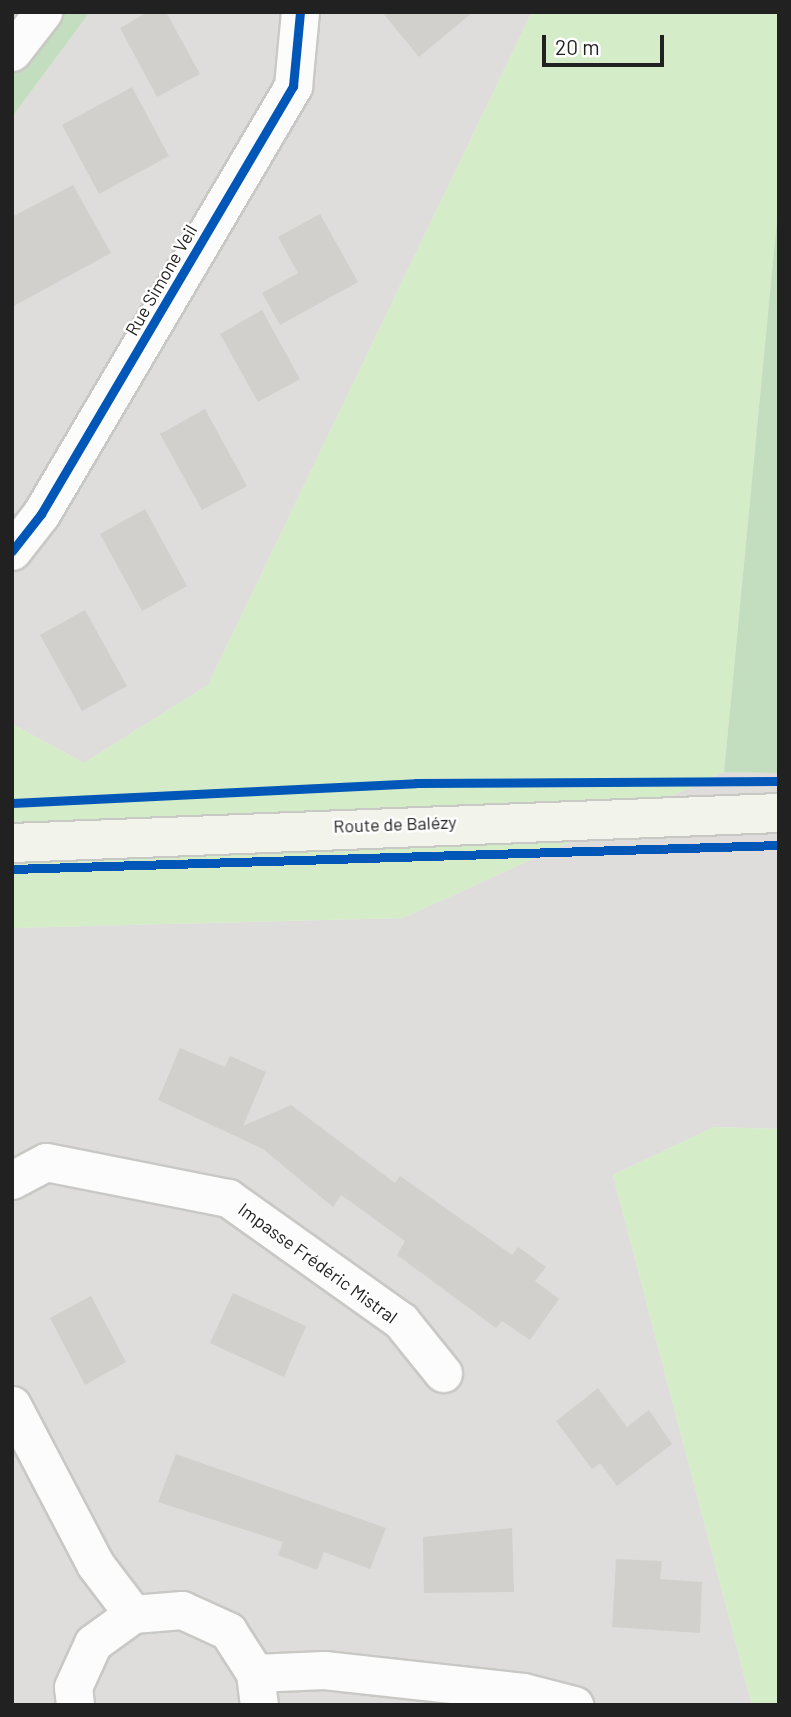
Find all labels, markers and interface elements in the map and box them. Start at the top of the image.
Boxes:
scale bar [546,21,668,65]
text: 20 m [555,34,600,59]
street label: Rue Simone Veil [121,221,201,339]
street label: Route de Balézy [333,811,457,837]
street label: Impasse Frédéric Mistral [234,1198,402,1328]

